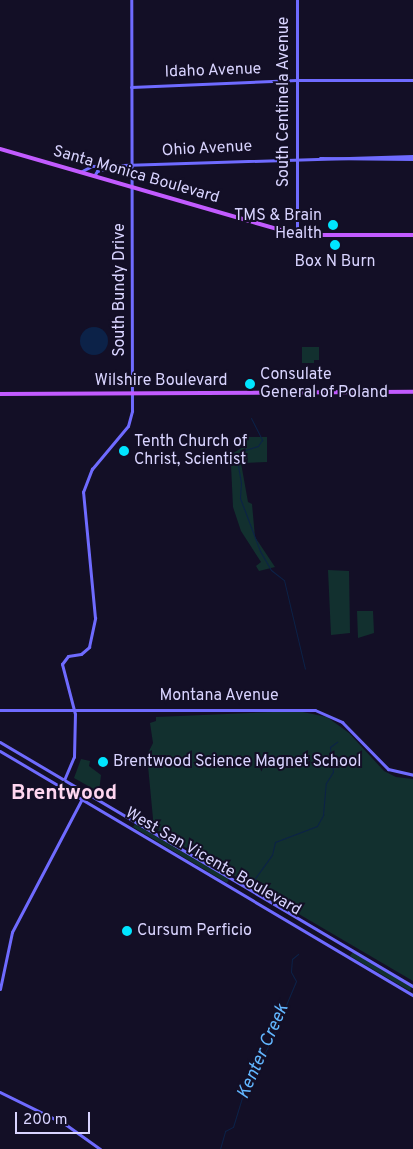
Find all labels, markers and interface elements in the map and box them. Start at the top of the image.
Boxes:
street label: South Centinela Avenue [274,16,294,188]
street label: Idaho Avenue [164,60,262,82]
street label: Ohio Avenue [161,137,253,161]
street label: Santa Monica Boulevard [51,142,221,208]
place label: TMS & Brain Health [234,206,322,244]
marker: TMS & Brain Health [326,218,340,232]
street label: South Bundy Drive [110,223,130,357]
marker: Box N Burn [329,239,341,251]
place label: Box N Burn [294,252,376,272]
place label: Consulate General of Poland [260,365,388,403]
street label: Wilshire Boulevard [95,371,227,391]
marker: Consulate General of Poland [244,378,256,390]
place label: Tenth Church of Christ, Scientist [134,432,247,470]
marker: Tenth Church of Christ, Scientist [118,445,130,457]
street label: Montana Avenue [159,686,279,706]
place label: Brentwood Science Magnet School [113,752,361,772]
marker: Brentwood Science Magnet School [97,756,109,768]
district label: Brentwood [11,781,117,807]
street label: West San Vicente Boulevard [121,804,305,920]
place label: Cursum Perficio [137,921,252,941]
marker: Cursum Perficio [121,925,133,937]
water label: Kenter Creek [233,1001,295,1103]
scale bar [18,1102,92,1134]
text: 200 m [23,1111,68,1130]

